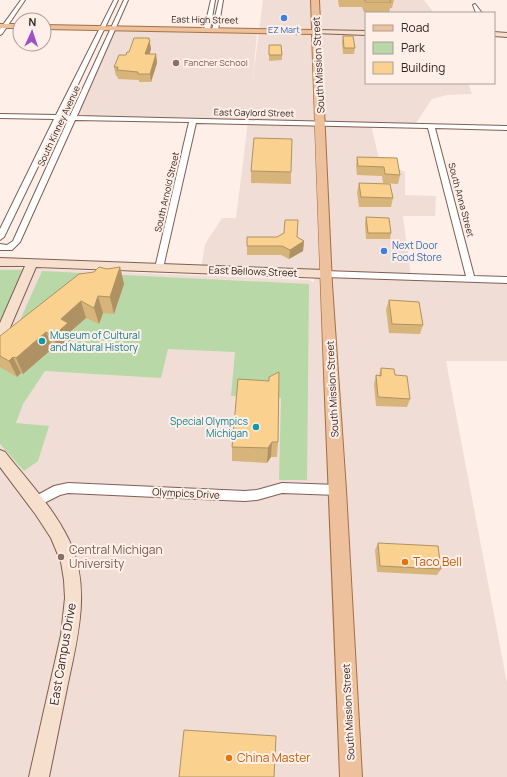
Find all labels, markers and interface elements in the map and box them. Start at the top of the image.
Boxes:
north arrow [12,12,52,52]
street label: East High Street [171,12,239,27]
legend [365,12,495,84]
marker: EZ Mart [279,13,289,23]
text: N [28,14,37,29]
street label: South Mission Street [308,16,328,114]
text: Road [401,19,429,36]
place label: EZ Mart [268,23,300,36]
text: Park [401,39,426,56]
place label: Fancher School [184,56,248,69]
marker: Fancher School [171,58,181,68]
text: Building [401,59,445,76]
street label: South Kinney Avenue [34,83,83,168]
street label: East Gaylord Street [214,105,295,120]
street label: South Arnold Street [151,150,182,233]
street label: South Anna Street [445,161,478,239]
place label: Next Door Food Store [392,238,442,264]
marker: Next Door Food Store [379,246,389,256]
street label: East Bellows Street [208,262,298,280]
place label: Museum of Cultural and Natural History [50,328,140,354]
marker: Museum of Cultural and Natural History [37,336,47,346]
street label: South Mission Street [322,340,342,438]
place label: Special Olympics Michigan [170,414,248,440]
marker: Special Olympics Michigan [251,422,261,432]
street label: Olympics Drive [152,484,220,502]
place label: Central Michigan University [69,541,163,572]
marker: Central Michigan University [56,552,66,562]
place label: Taco Bell [413,553,462,570]
marker: Taco Bell [400,557,410,567]
street label: East Campus Drive [45,602,80,706]
street label: South Mission Street [338,663,358,761]
place label: China Master [237,749,311,766]
marker: China Master [224,753,234,763]

